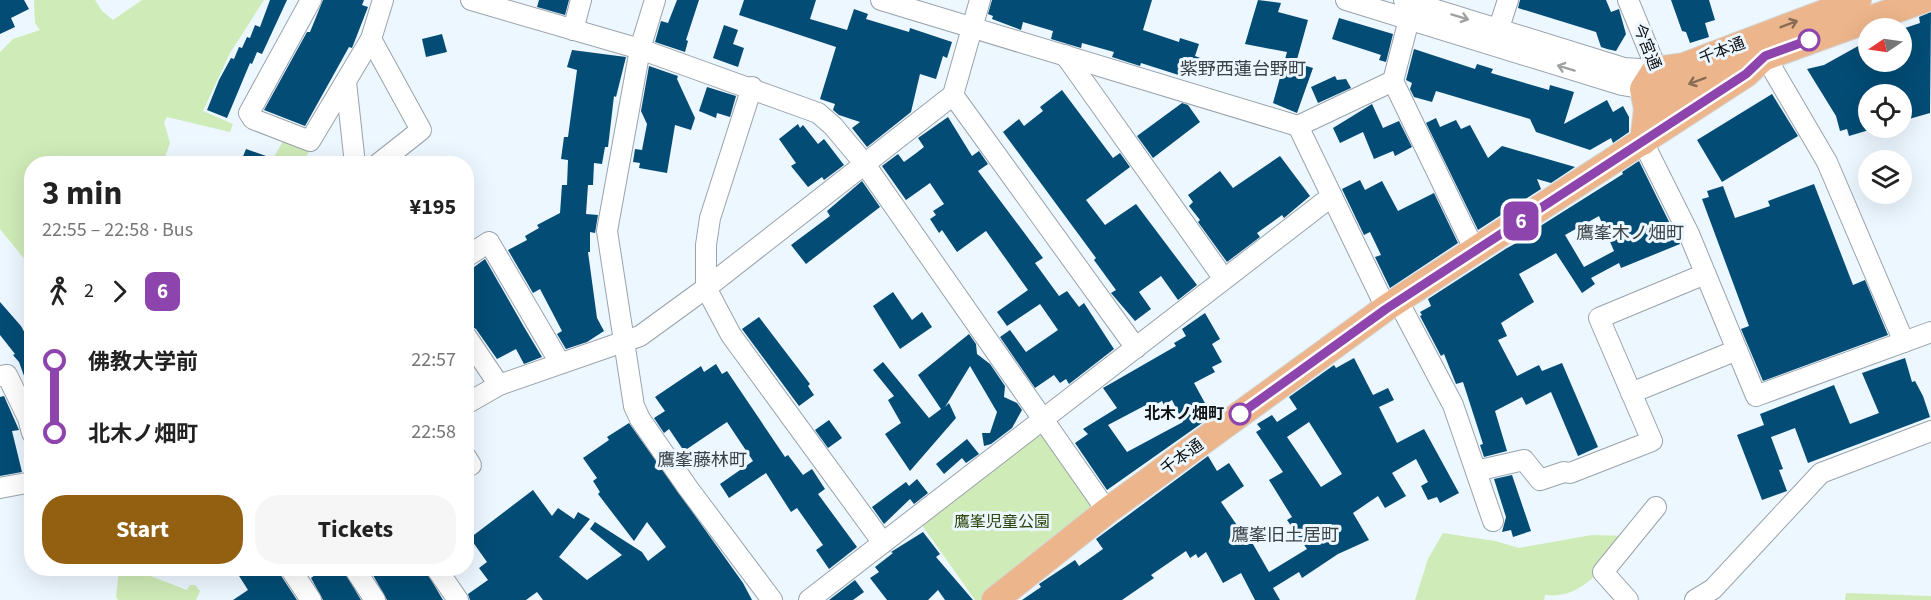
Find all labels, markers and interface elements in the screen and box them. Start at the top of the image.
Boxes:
one-way arrow [1450,12,1469,23]
one-way arrow [1780,18,1798,29]
north arrow [1858,18,1912,72]
map controls [1858,18,1912,204]
street label: 今宮通 [1628,21,1666,73]
unlabelled marker [1798,29,1820,51]
street label: 千本通 [1696,32,1748,70]
district label: 紫野西蓮台野町 [1180,57,1306,82]
one-way arrow [1557,62,1576,73]
one-way arrow [1688,76,1707,87]
button: locate [1858,84,1912,138]
button: layers [1858,150,1912,204]
text: 3 min [42,170,122,217]
text: ¥195 [410,191,456,223]
line badge: 6 [1502,202,1540,240]
text: 6 [1515,206,1527,236]
text: 22:55 – 22:58 · Bus [42,216,193,244]
district label: 鷹峯木ノ畑町 [1576,221,1684,246]
icon: walk [42,275,75,308]
icon: forward [103,275,136,308]
text: 6 [157,276,168,306]
text: 2 [84,277,94,305]
text: 佛教大学前 [88,346,198,378]
text: 22:57 [411,346,456,374]
place label: 北木ノ畑町 [1144,403,1224,425]
marker: 北木ノ畑町 [1229,403,1251,425]
text: 北木ノ畑町 [88,418,198,450]
text: 22:58 [411,418,456,446]
street label: 千本通 [1156,434,1208,480]
district label: 鷹峯藤林町 [657,448,747,473]
button: Start [42,495,243,564]
button: Tickets [255,495,456,564]
park label: 鷹峯児童公園 [954,511,1050,533]
district label: 鷹峯旧土居町 [1231,523,1339,548]

